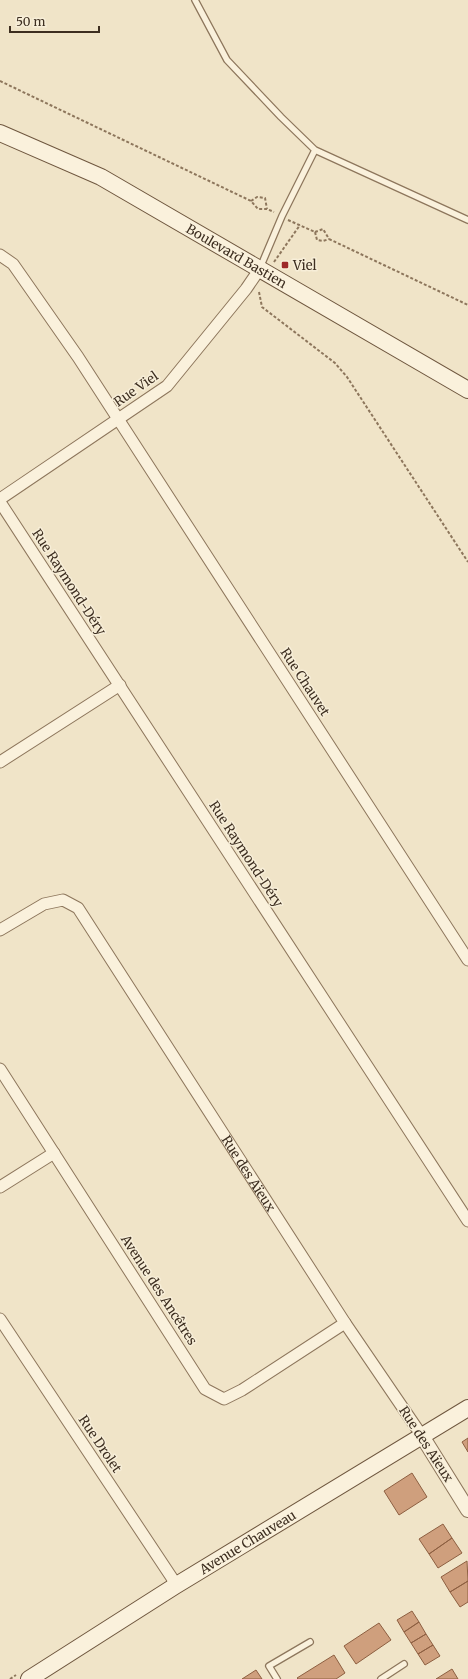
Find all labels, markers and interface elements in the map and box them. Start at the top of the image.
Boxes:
scale bar [10,8,99,34]
text: 50 m [16,14,45,29]
street label: Boulevard Bastien [183,220,290,292]
place label: Viel [292,257,317,274]
marker: Viel [280,260,290,270]
street label: Rue Viel [110,368,162,410]
street label: Rue Raymond-Déry [28,526,110,639]
street label: Rue Chauvet [277,645,333,719]
street label: Rue Raymond-Déry [205,798,287,911]
street label: Rue des Aïeux [218,1132,280,1215]
street label: Avenue des Ancêtres [116,1231,201,1348]
street label: Rue des Aïeux [395,1403,457,1485]
street label: Rue Drolet [75,1412,125,1476]
street label: Avenue Chauveau [195,1506,299,1578]

